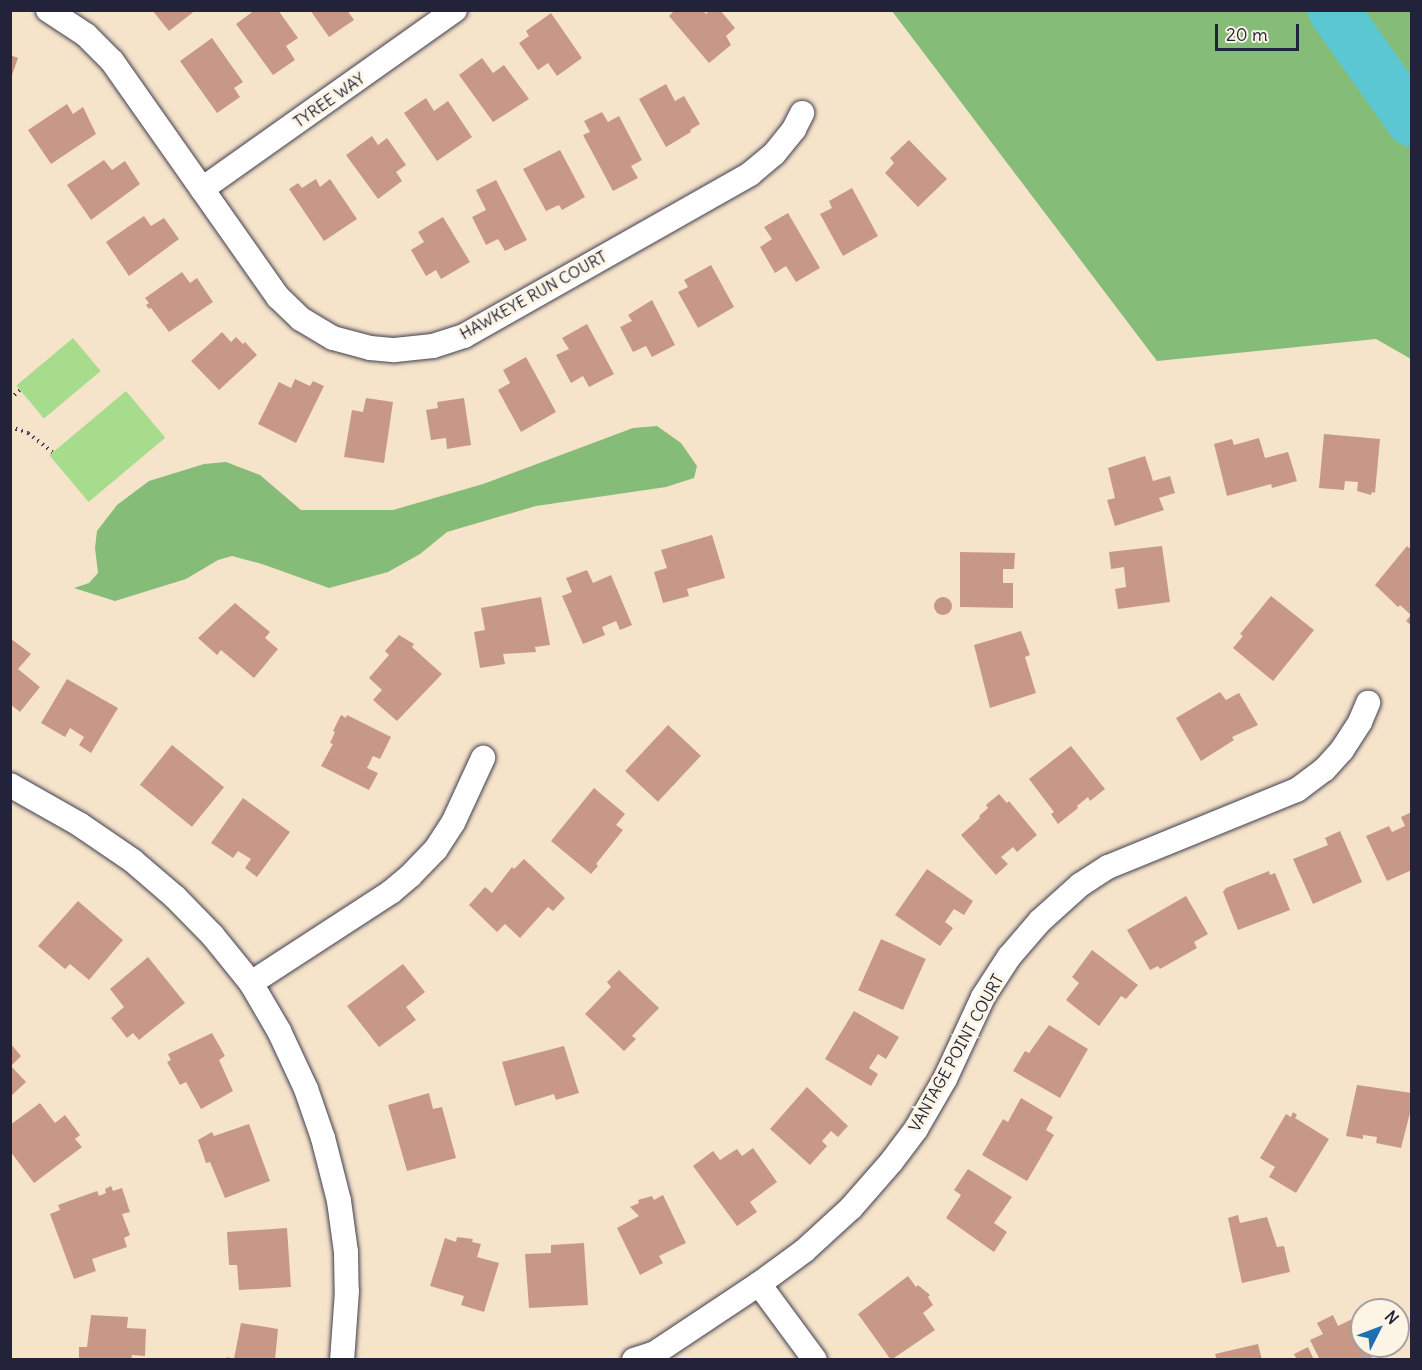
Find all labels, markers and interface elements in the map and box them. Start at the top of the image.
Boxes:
scale bar [1218,12,1302,50]
text: 20 m [1226,23,1268,46]
street label: TYREE WAY [290,68,368,132]
street label: HAWKEYE RUN COURT [456,247,610,343]
street label: VANTAGE POINT COURT [905,971,1007,1135]
north arrow [1350,1298,1410,1358]
text: N [1381,1306,1403,1328]

